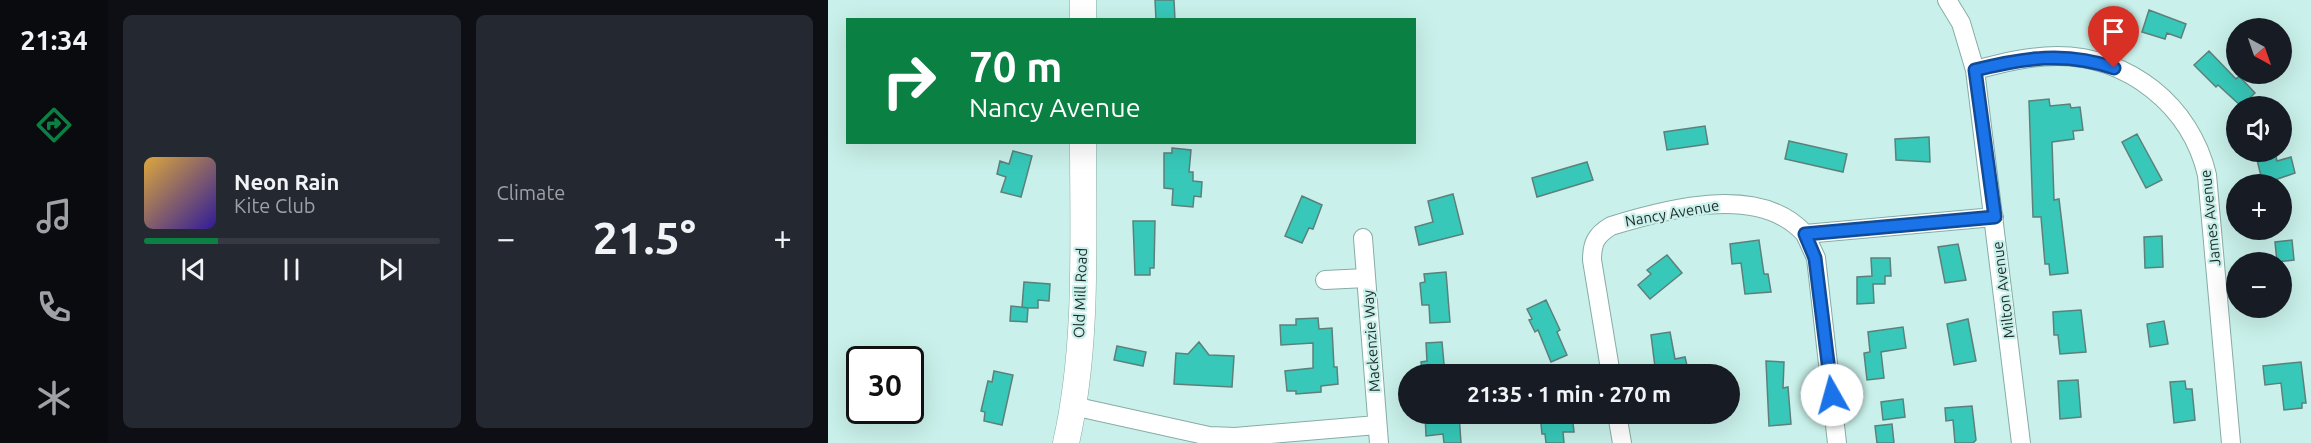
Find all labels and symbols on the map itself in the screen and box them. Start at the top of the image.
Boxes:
pin [2088,6,2139,68]
north arrow [2226,18,2292,84]
street label: James Avenue [2196,169,2224,267]
street label: Nancy Avenue [1624,196,1720,230]
street label: Milton Avenue [1989,240,2017,340]
street label: Old Mill Road [1070,248,1090,338]
street label: Mackenzie Way [1359,289,1383,393]
speed limit sign: 30 [846,346,924,424]
position arrow [1800,363,1864,427]

